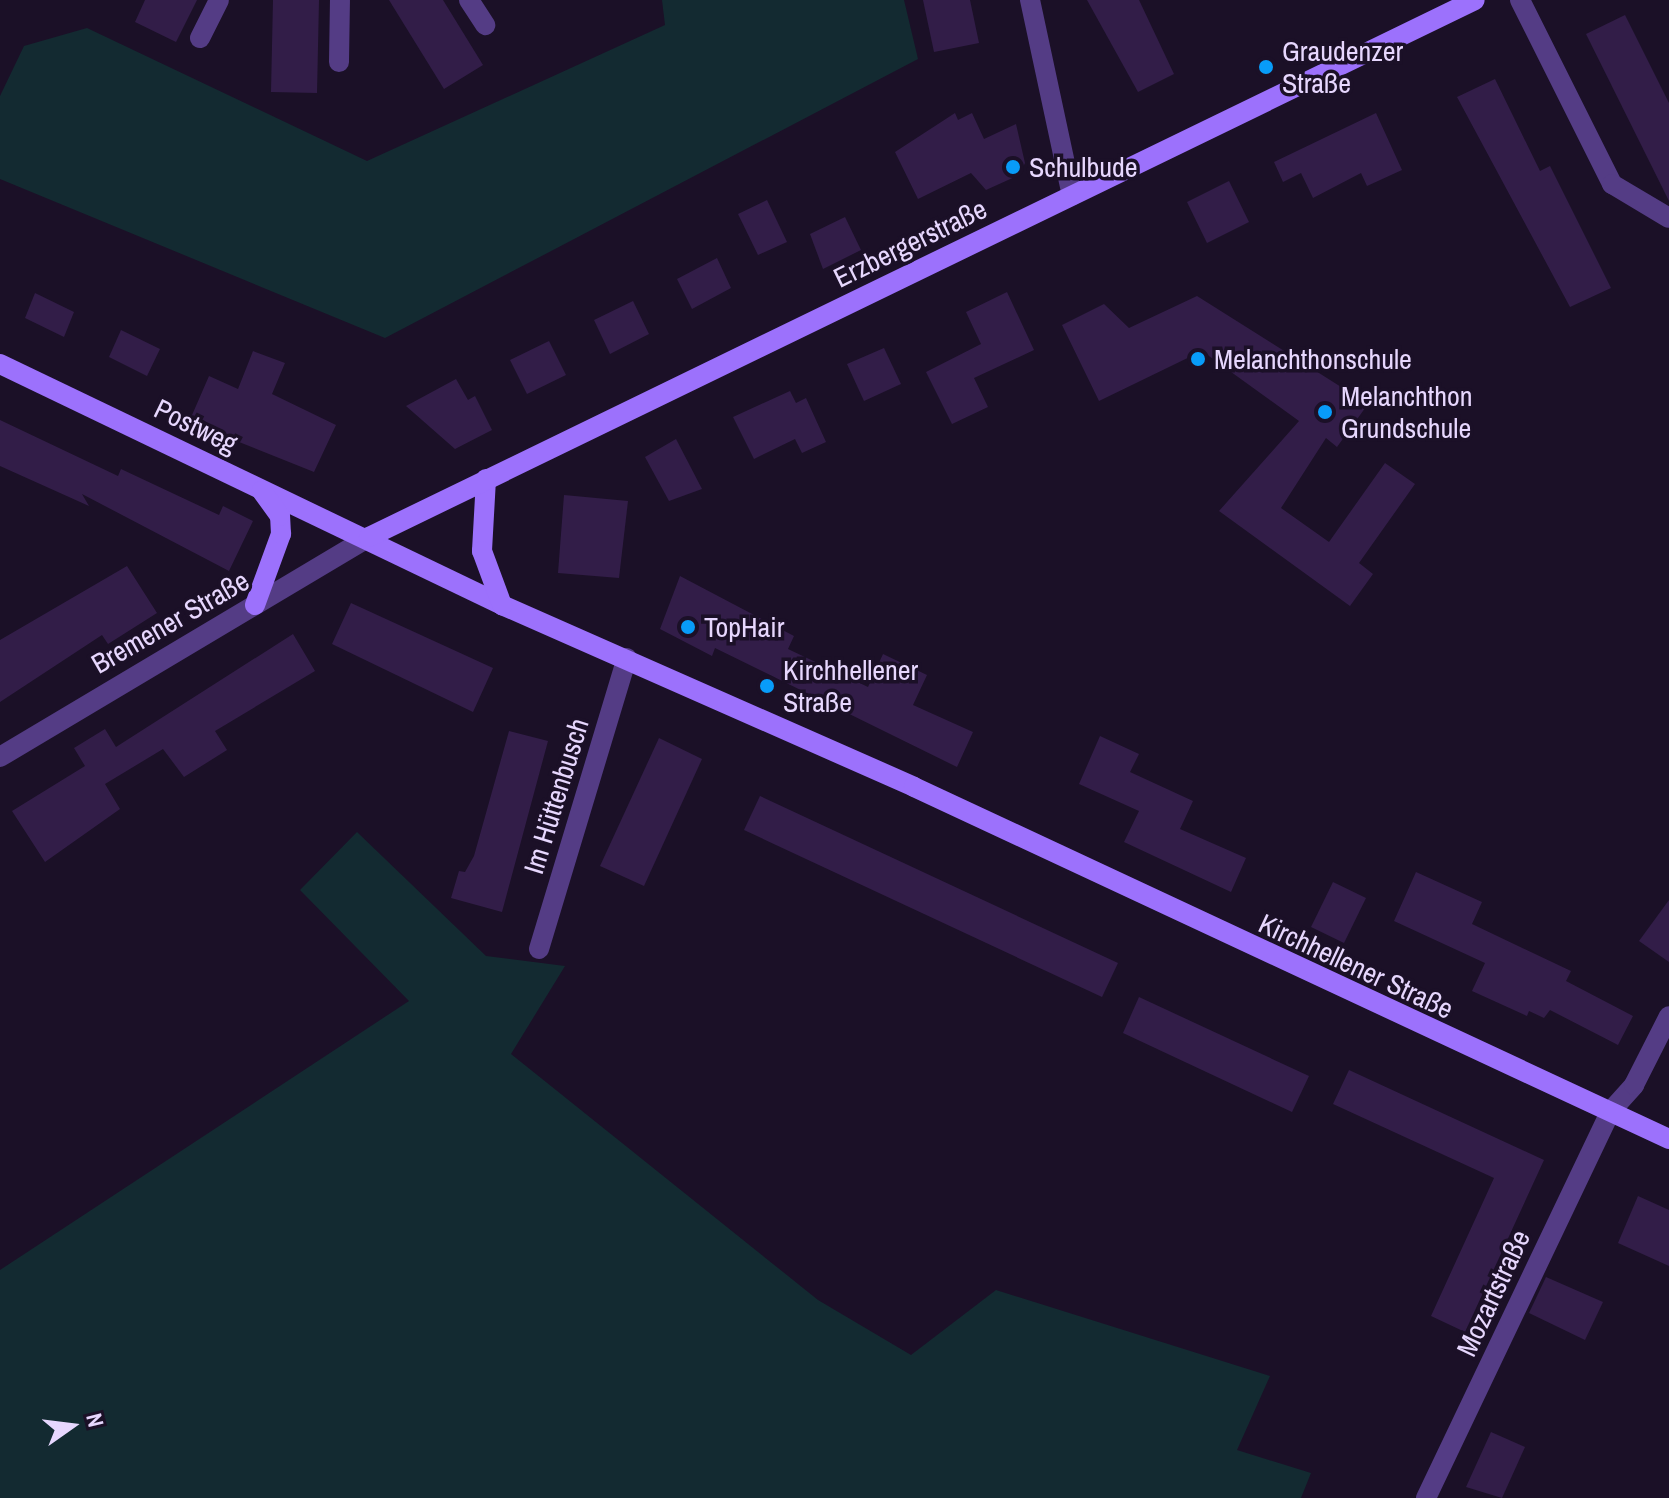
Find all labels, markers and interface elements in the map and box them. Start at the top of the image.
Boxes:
place label: Graudenzer Straße [1282,34,1403,100]
marker: Graudenzer Straße [1257,58,1275,76]
place label: Schulbude [1029,150,1137,184]
marker: Schulbude [1004,158,1022,176]
street label: Erzbergerstraße [828,192,992,294]
place label: Melanchthonschule [1214,342,1412,376]
marker: Melanchthonschule [1189,350,1207,368]
place label: Melanchthon Grundschule [1341,379,1472,445]
street label: Postweg [149,392,243,460]
marker: Melanchthon Grundschule [1316,403,1334,421]
street label: Bremener Straße [85,563,255,681]
place label: TopHair [704,610,784,644]
marker: TopHair [679,618,697,636]
place label: Kirchhellener Straße [783,653,918,719]
marker: Kirchhellener Straße [758,677,776,695]
street label: Im Hüttenbusch [516,714,596,878]
street label: Kirchhellener Straße [1253,906,1459,1026]
street label: Mozartstraße [1449,1225,1537,1361]
north arrow [32,1386,112,1466]
text: N [79,1410,111,1430]

